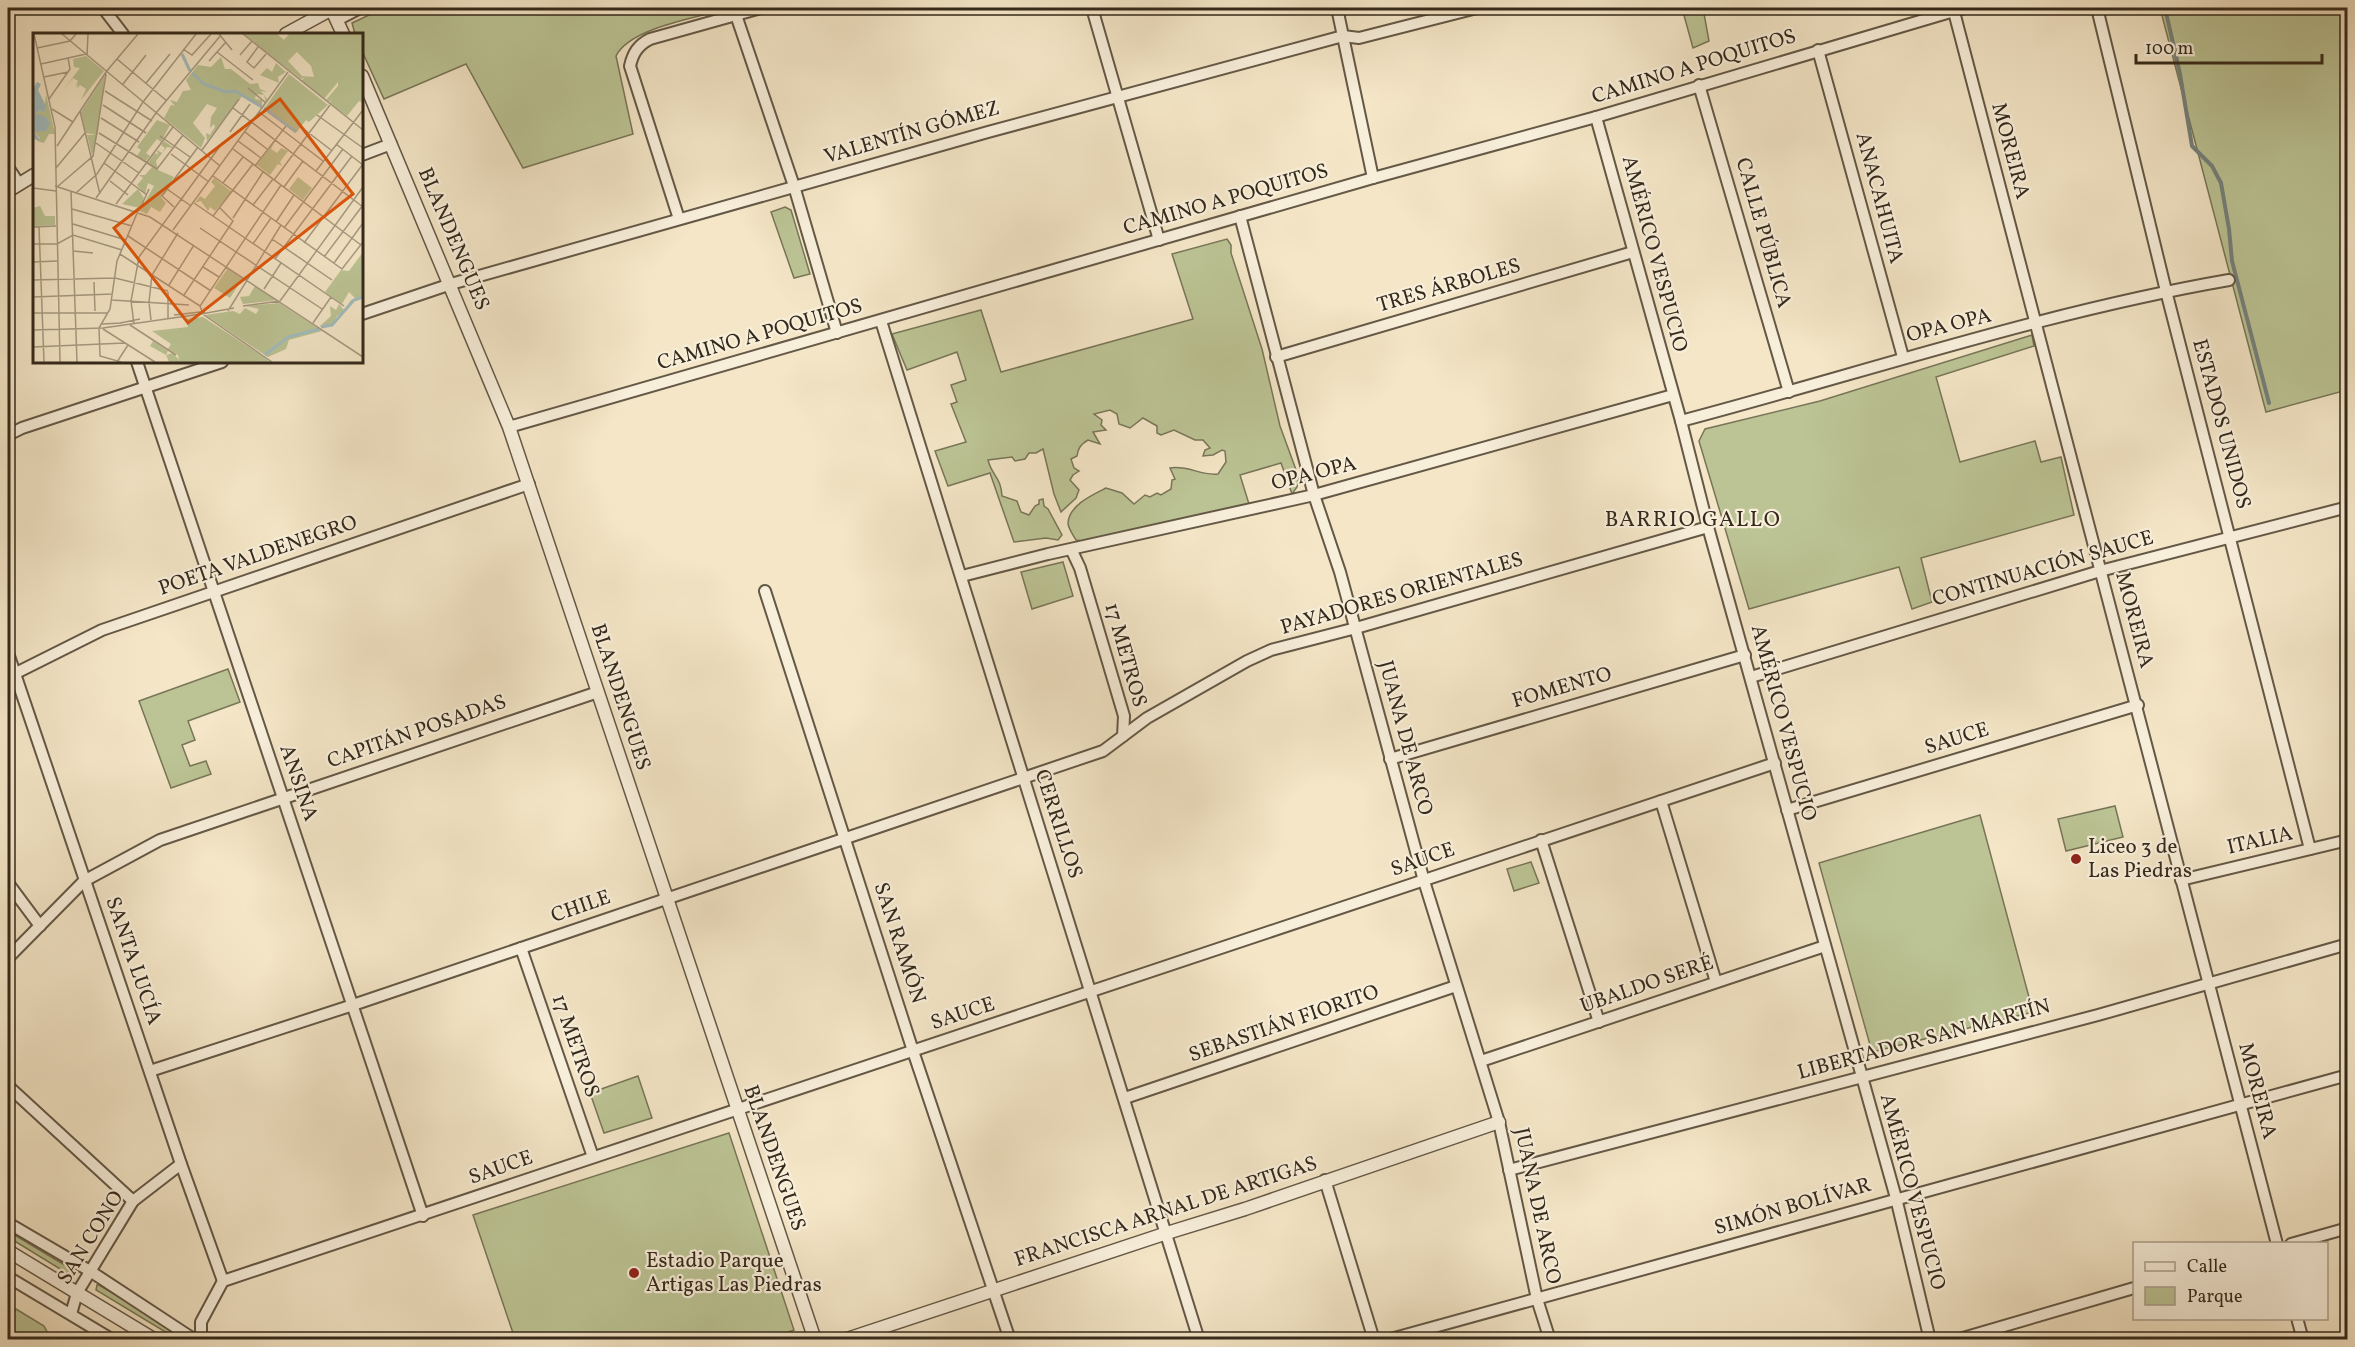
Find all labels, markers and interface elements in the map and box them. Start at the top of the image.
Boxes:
street label: CAMINO A POQUITOS [1588,22,1800,112]
scale bar [2136,27,2322,65]
inset map [33,33,363,363]
text: 100 m [2145,37,2194,62]
street label: VALENTÍN GÓMEZ [821,94,1003,172]
street label: MOREIRA [1983,100,2037,203]
street label: ANACAHUITA [1848,129,1911,267]
street label: AMÉRICO VESPUCIO [1614,152,1694,356]
street label: CALLE PÚBLICA [1728,154,1798,312]
street label: CAMINO A POQUITOS [1120,157,1332,243]
street label: BLANDENGUES [410,163,496,315]
street label: TRES ÁRBOLES [1374,252,1524,320]
street label: CAMINO A POQUITOS [654,292,866,378]
street label: OPA OPA [1903,301,1995,351]
street label: ESTADOS UNIDOS [2184,336,2258,512]
street label: OPA OPA [1268,449,1360,499]
district label: BARRIO GALLO [1605,505,1781,536]
street label: POETA VALDENEGRO [155,508,361,604]
street label: CONTINUACIÓN SAUCE [1929,523,2157,615]
street label: PAYADORES ORIENTALES [1277,545,1527,643]
street label: MOREIRA [2107,569,2161,672]
street label: 17 METROS [1096,599,1154,711]
street label: BLANDENGUES [583,620,657,774]
street label: AMÉRICO VESPUCIO [1743,621,1823,825]
street label: JUANA DE ARCO [1370,657,1440,819]
street label: FOMENTO [1509,660,1615,716]
street label: CAPITÁN POSADAS [324,688,510,776]
street label: SAUCE [1921,715,1993,763]
street label: ANSINA [271,741,325,825]
street label: CERRILLOS [1027,766,1089,882]
street label: ITALIA [2224,819,2296,863]
place label: Liceo 3 de Las Piedras [2088,833,2192,886]
street label: SAUCE [1387,836,1459,884]
marker: Liceo 3 de Las Piedras [2069,852,2083,866]
street label: SAN RAMÓN [866,879,932,1007]
street label: CHILE [547,883,615,931]
street label: SANTA LUCÍA [98,893,169,1029]
street label: UBALDO SERÉ [1576,949,1718,1021]
street label: SEBASTIÁN FIORITO [1185,978,1383,1070]
street label: SAUCE [927,990,999,1038]
street label: 17 METROS [544,991,606,1101]
street label: LIBERTADOR SAN MARTÍN [1794,992,2054,1088]
street label: MOREIRA [2230,1040,2284,1143]
street label: BLANDENGUES [735,1081,813,1235]
street label: AMÉRICO VESPUCIO [1872,1090,1952,1294]
street label: JUANA DE ARCO [1506,1125,1568,1287]
street label: SAUCE [465,1144,537,1192]
street label: FRANCISCA ARNAL DE ARTIGAS [1011,1149,1321,1275]
street label: SIMÓN BOLÍVAR [1711,1171,1875,1243]
street label: SAN CONO [51,1185,131,1291]
legend [2133,1242,2328,1320]
place label: Estadio Parque Artigas Las Piedras [646,1247,822,1300]
text: Calle [2187,1255,2227,1280]
marker: Estadio Parque Artigas Las Piedras [627,1266,641,1280]
text: Parque [2187,1285,2242,1310]

